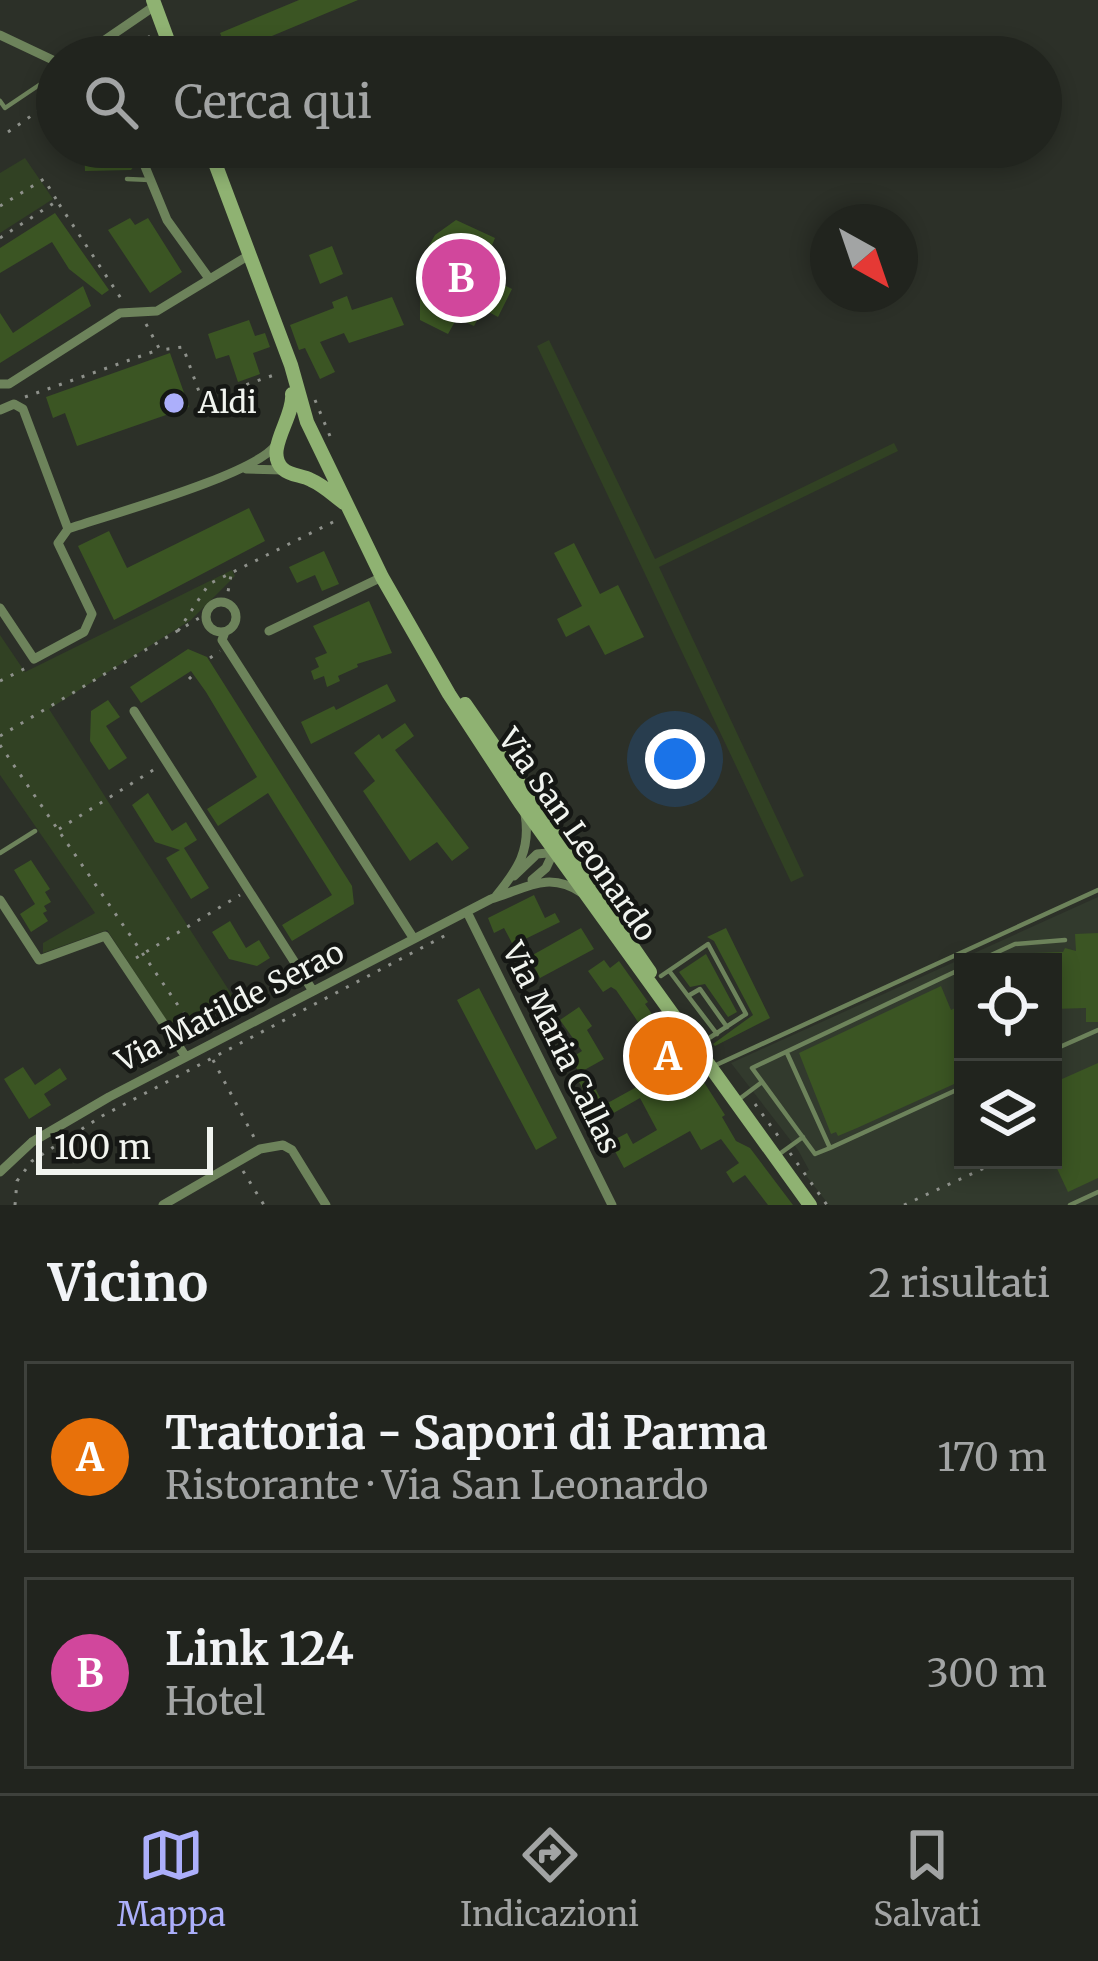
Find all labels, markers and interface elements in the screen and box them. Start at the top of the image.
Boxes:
search box [36,36,1062,168]
icon: search [78,69,144,135]
text: Cerca qui [174,74,372,130]
north arrow [810,204,918,312]
pin: B [422,233,500,323]
place label: Aldi [197,383,257,421]
marker: Aldi [161,390,187,416]
street label: Via San Leonardo [490,720,665,948]
your location [645,729,705,789]
street label: Via Matilde Serao [108,932,350,1080]
street label: Via Maria Callas [494,935,629,1159]
map controls [954,953,1062,1169]
button: locate [954,953,1062,1061]
pin: A [629,1011,707,1101]
button: layers [954,1061,1062,1169]
scale bar [36,1121,213,1174]
text: 100 m [54,1127,151,1168]
text: Vicino [48,1251,208,1315]
text: 2 risultati [868,1259,1050,1308]
text: Trattoria - Sapori di Parma [165,1405,768,1461]
text: A [76,1433,104,1482]
text: 170 m [937,1433,1047,1482]
text: Ristorante · Via San Leonardo [165,1461,708,1510]
text: Link 124 [165,1621,354,1677]
text: B [76,1649,104,1698]
text: 300 m [927,1649,1047,1698]
text: Hotel [165,1677,265,1726]
tab: Mappa [117,1822,226,1935]
tab: Indicazioni [460,1822,639,1935]
tab: Salvati [873,1822,981,1935]

